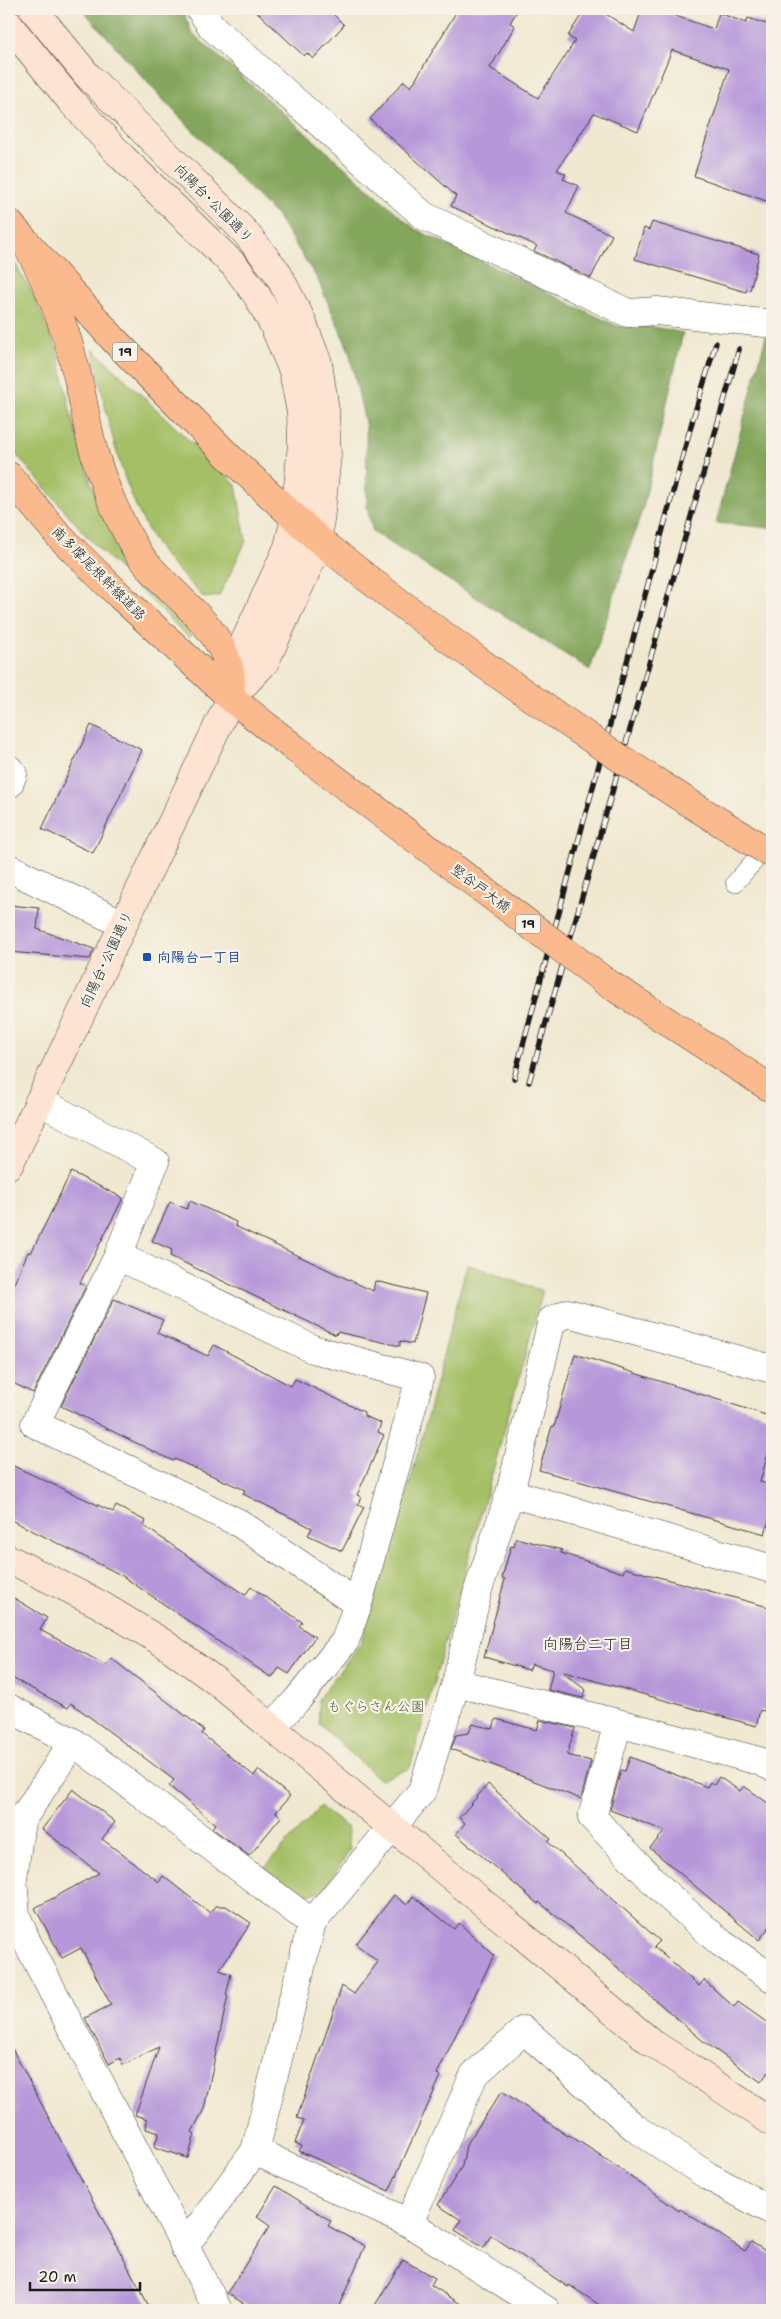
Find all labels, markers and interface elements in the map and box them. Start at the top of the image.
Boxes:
street label: 向陽台･公園通り [171,160,257,246]
road number: 19 [112,342,138,362]
street label: 南多摩尾根幹線道路 [48,522,150,624]
street label: 竪谷戸大橋 [448,860,514,916]
street label: 向陽台･公園通り [76,908,136,1010]
road number: 19 [516,914,540,934]
place label: 向陽台一丁目 [157,948,241,966]
marker: 向陽台一丁目 [141,951,153,963]
district label: 向陽台二丁目 [543,1634,633,1654]
park label: もぐらさん公園 [327,1697,425,1715]
scale bar [30,2259,140,2291]
text: 20 m [38,2267,77,2287]

